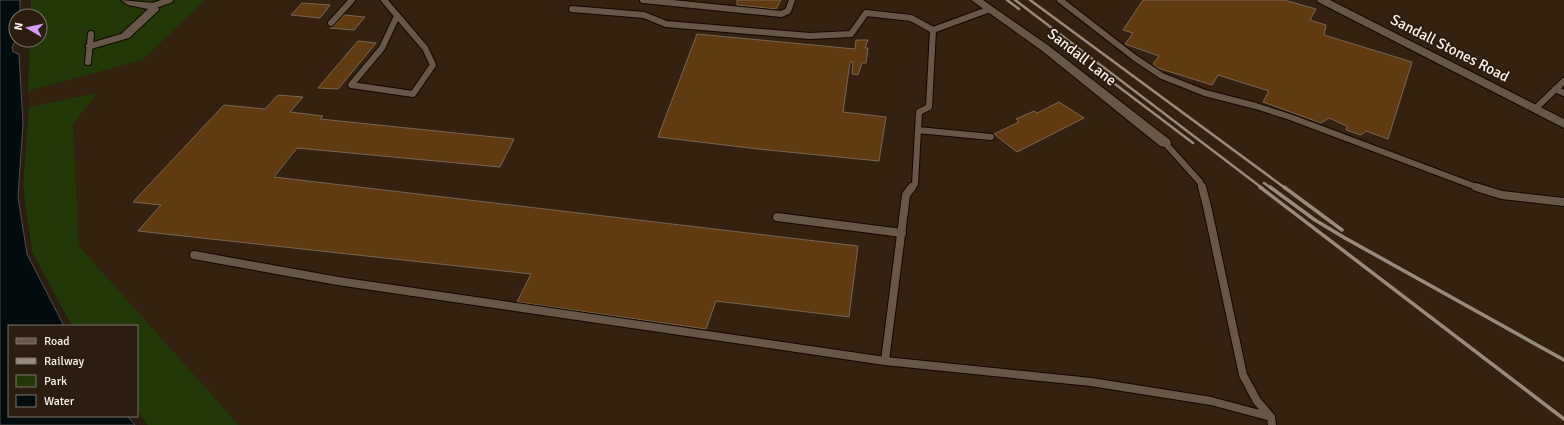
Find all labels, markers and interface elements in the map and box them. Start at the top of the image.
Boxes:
north arrow [8,8,48,48]
street label: Sandall Stones Road [1388,10,1512,86]
text: N [12,22,26,31]
street label: Sandall Lane [1044,24,1120,90]
legend [8,325,138,417]
text: Road [44,334,70,349]
text: Railway [44,354,84,369]
text: Park [44,374,67,389]
text: Water [44,394,75,409]

